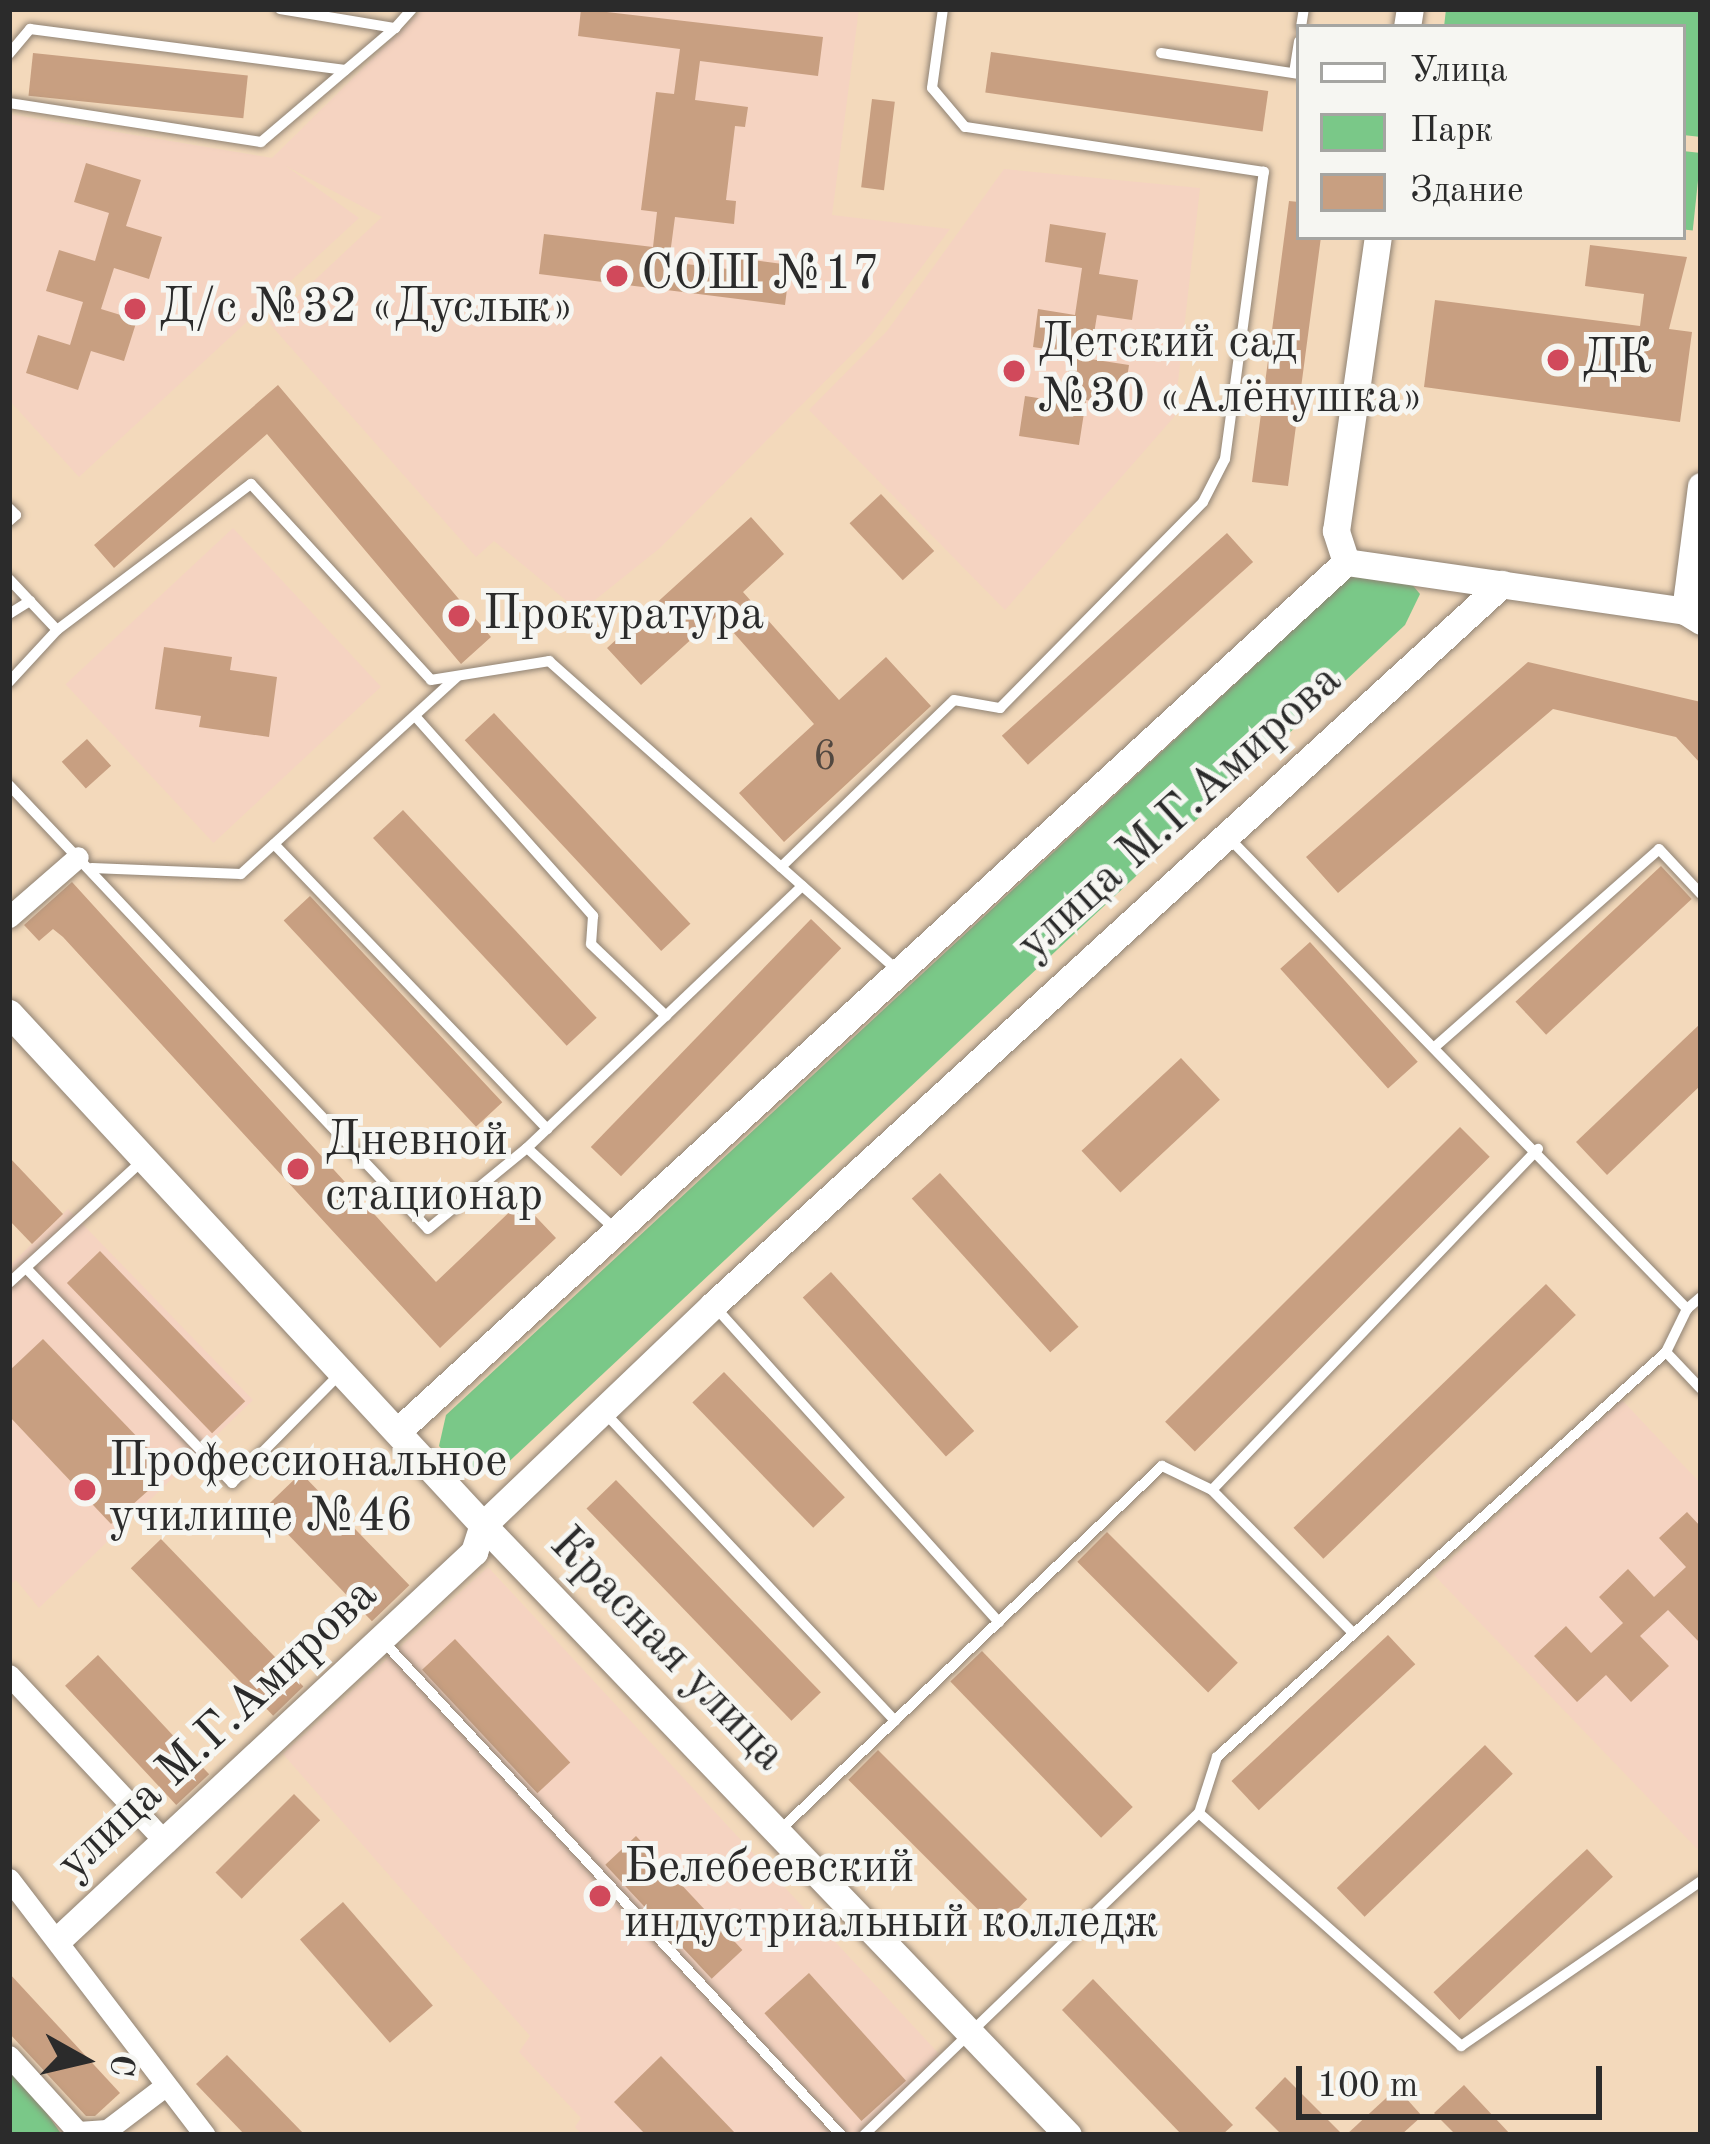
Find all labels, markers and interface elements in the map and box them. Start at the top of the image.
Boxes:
legend [1296,24,1686,240]
text: Улица [1410,54,1508,90]
text: Парк [1410,114,1493,150]
text: Здание [1410,174,1524,210]
place label: СОШ №17 [641,247,880,305]
marker: СОШ №17 [604,263,630,289]
place label: Д/с №32 «Дуслык» [159,280,574,338]
marker: Д/с №32 «Дуслык» [122,296,148,322]
place label: Детский сад №30 «Алёнушка» [1038,314,1424,427]
place label: ДК [1582,331,1652,389]
marker: ДК [1545,347,1571,373]
marker: Детский сад №30 «Алёнушка» [1001,358,1027,384]
place label: Прокуратура [483,587,764,645]
marker: Прокуратура [446,603,472,629]
street label: улица М.Г.Амирова [1006,652,1354,974]
house number: 6 [813,733,837,783]
place label: Дневной стационар [325,1112,543,1225]
marker: Дневной стационар [282,1153,314,1185]
place label: Профессиональное училище №46 [109,1433,507,1546]
marker: Профессиональное училище №46 [72,1477,98,1503]
street label: Красная улица [537,1516,797,1784]
street label: улица М.Г.Амирова [46,1567,390,1893]
place label: Белебеевский индустриальный колледж [624,1839,1158,1952]
marker: Белебеевский индустриальный колледж [587,1883,613,1909]
north arrow [24,2000,144,2120]
scale bar [1302,2042,1608,2116]
text: С [102,2052,138,2078]
text: 100 m [1317,2069,1418,2105]

